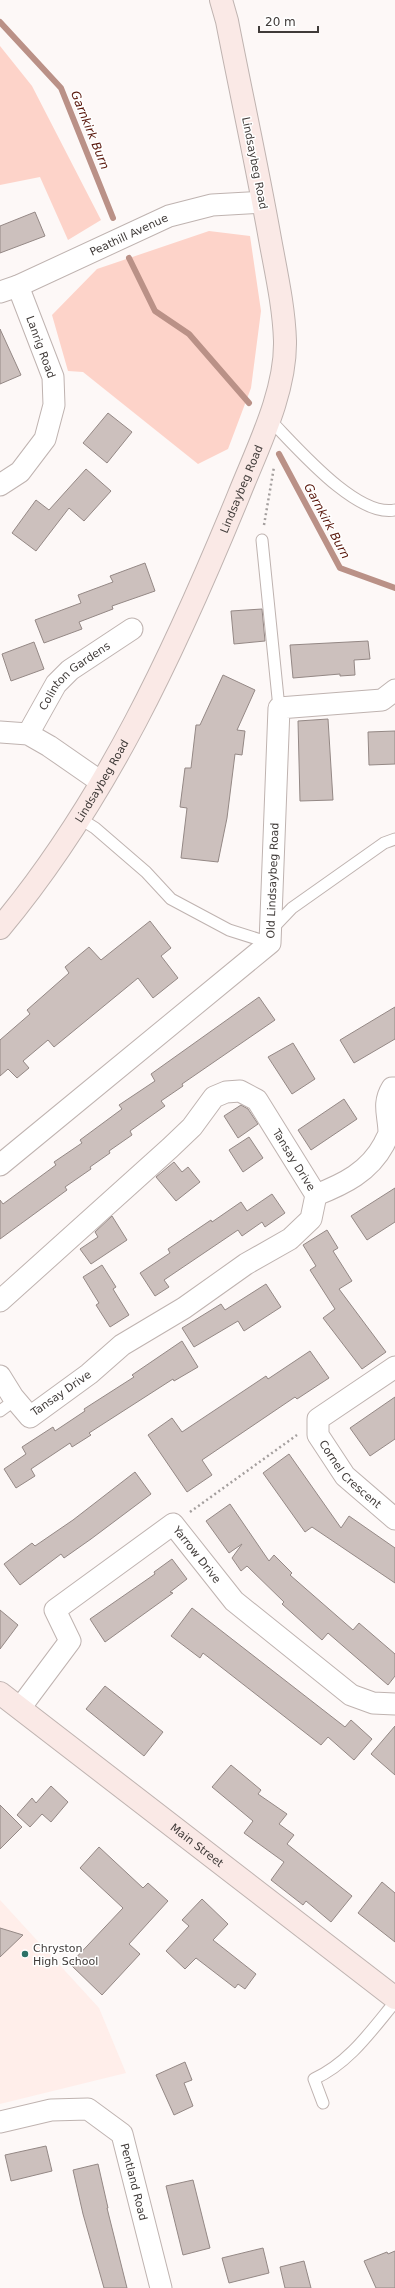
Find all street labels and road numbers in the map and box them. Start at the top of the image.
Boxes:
street label: Lindsaybeg Road [239,116,270,210]
street label: Peathill Avenue [88,211,170,259]
street label: Lanrig Road [23,314,58,380]
street label: Lindsaybeg Road [218,443,266,535]
street label: Colinton Gardens [37,639,113,713]
street label: Lindsaybeg Road [73,737,132,825]
street label: Old Lindsaybeg Road [264,822,282,939]
street label: Tansay Drive [269,1126,318,1194]
street label: Tansay Drive [28,1368,94,1420]
street label: Cornel Crescent [316,1438,384,1512]
street label: Yarrow Drive [170,1523,224,1586]
street label: Main Street [168,1821,226,1870]
street label: Pentland Road [118,2142,150,2222]

